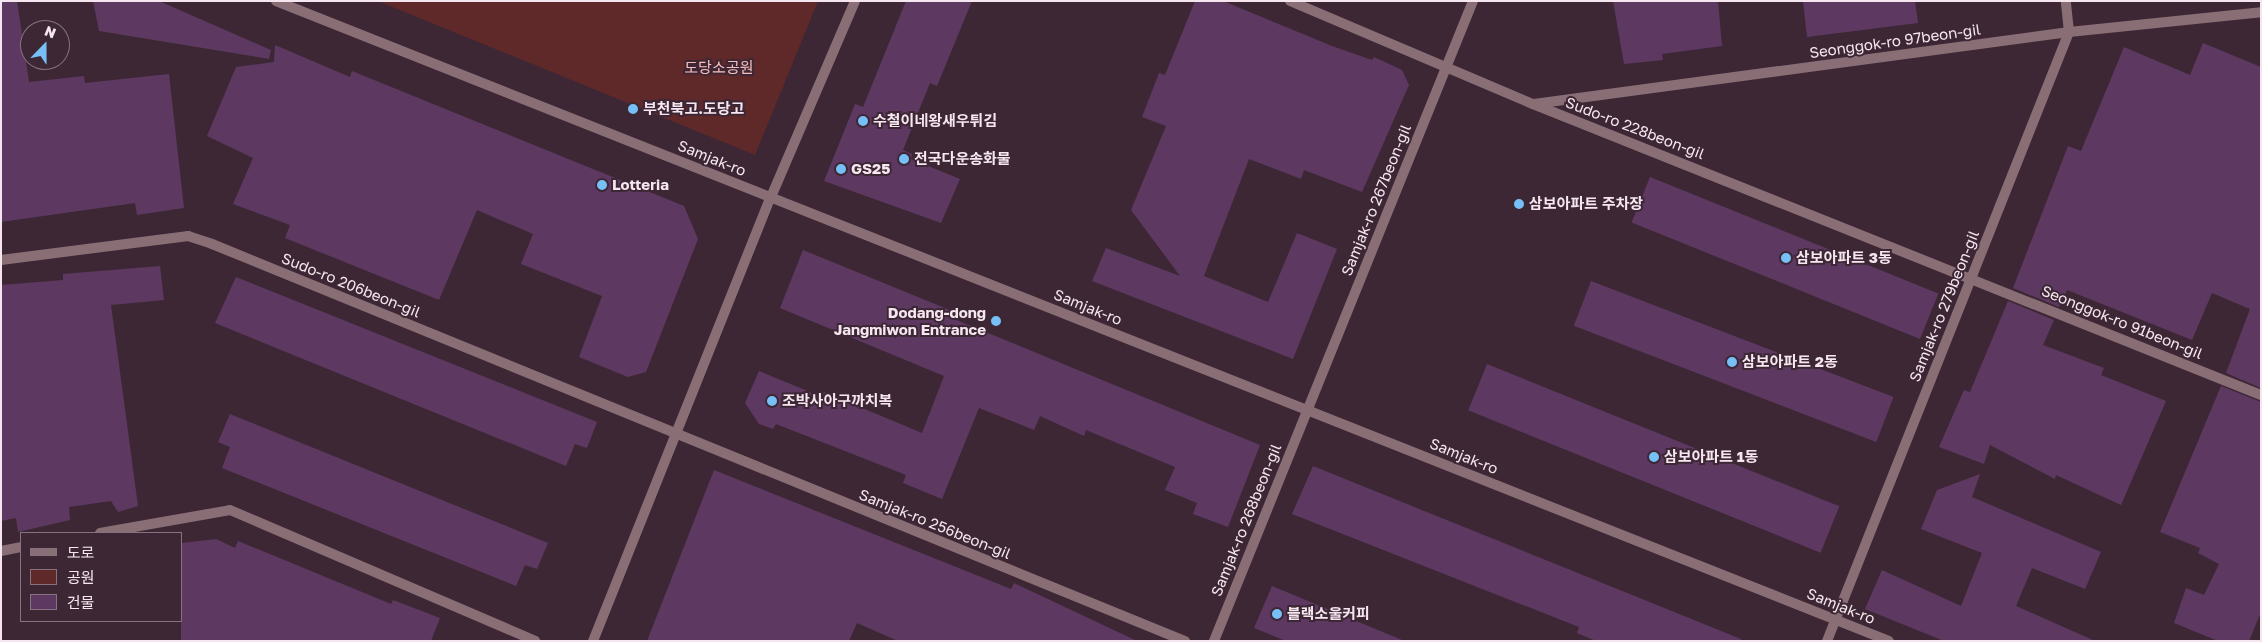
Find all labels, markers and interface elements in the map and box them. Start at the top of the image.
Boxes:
north arrow [20,20,70,70]
street label: Seonggok-ro 97beon-gil [1808,20,1982,62]
text: N [42,22,59,41]
park label: 도당소공원 [685,59,753,77]
street label: Sudo-ro 228beon-gil [1563,93,1707,163]
place label: 부천북고.도당고 [643,100,744,118]
marker: 부천북고.도당고 [627,103,639,115]
place label: 수철이네왕새우튀김 [873,112,997,130]
marker: 수철이네왕새우튀김 [857,115,869,127]
street label: Samjak-ro 267beon-gil [1337,122,1415,278]
street label: Samjak-ro [675,136,749,180]
place label: 전국다운송화물 [914,150,1011,168]
marker: 전국다운송화물 [898,153,910,165]
place label: GS25 [851,160,890,178]
marker: GS25 [835,163,847,175]
place label: Lotteria [612,176,669,194]
marker: Lotteria [596,179,608,191]
place label: 삼보아파트 주차장 [1529,195,1643,213]
marker: 삼보아파트 주차장 [1513,198,1525,210]
street label: Samjak-ro 279beon-gil [1905,228,1983,384]
street label: Sudo-ro 206beon-gil [279,249,423,321]
place label: 삼보아파트 3동 [1796,249,1892,267]
marker: 삼보아파트 3동 [1780,252,1792,264]
street label: Seonggok-ro 91beon-gil [2039,281,2205,363]
street label: Samjak-ro [1051,285,1125,329]
place label: Dodang-dong Jangmiwon Entrance [834,303,986,338]
marker: Dodang-dong Jangmiwon Entrance [990,315,1002,327]
place label: 삼보아파트 2동 [1742,353,1838,371]
marker: 삼보아파트 2동 [1726,356,1738,368]
place label: 조박사아구까치복 [782,392,892,410]
marker: 조박사아구까치복 [766,395,778,407]
street label: Samjak-ro [1427,434,1501,478]
street label: Samjak-ro 268beon-gil [1207,441,1285,599]
place label: 삼보아파트 1동 [1664,448,1758,466]
marker: 삼보아파트 1동 [1648,451,1660,463]
street label: Samjak-ro 256beon-gil [856,485,1014,563]
legend [20,532,182,622]
text: 도로 [67,543,95,561]
text: 공원 [67,568,95,586]
street label: Samjak-ro [1804,584,1878,628]
text: 건물 [67,593,95,611]
place label: 블랙소울커피 [1287,605,1370,623]
marker: 블랙소울커피 [1271,608,1283,620]

